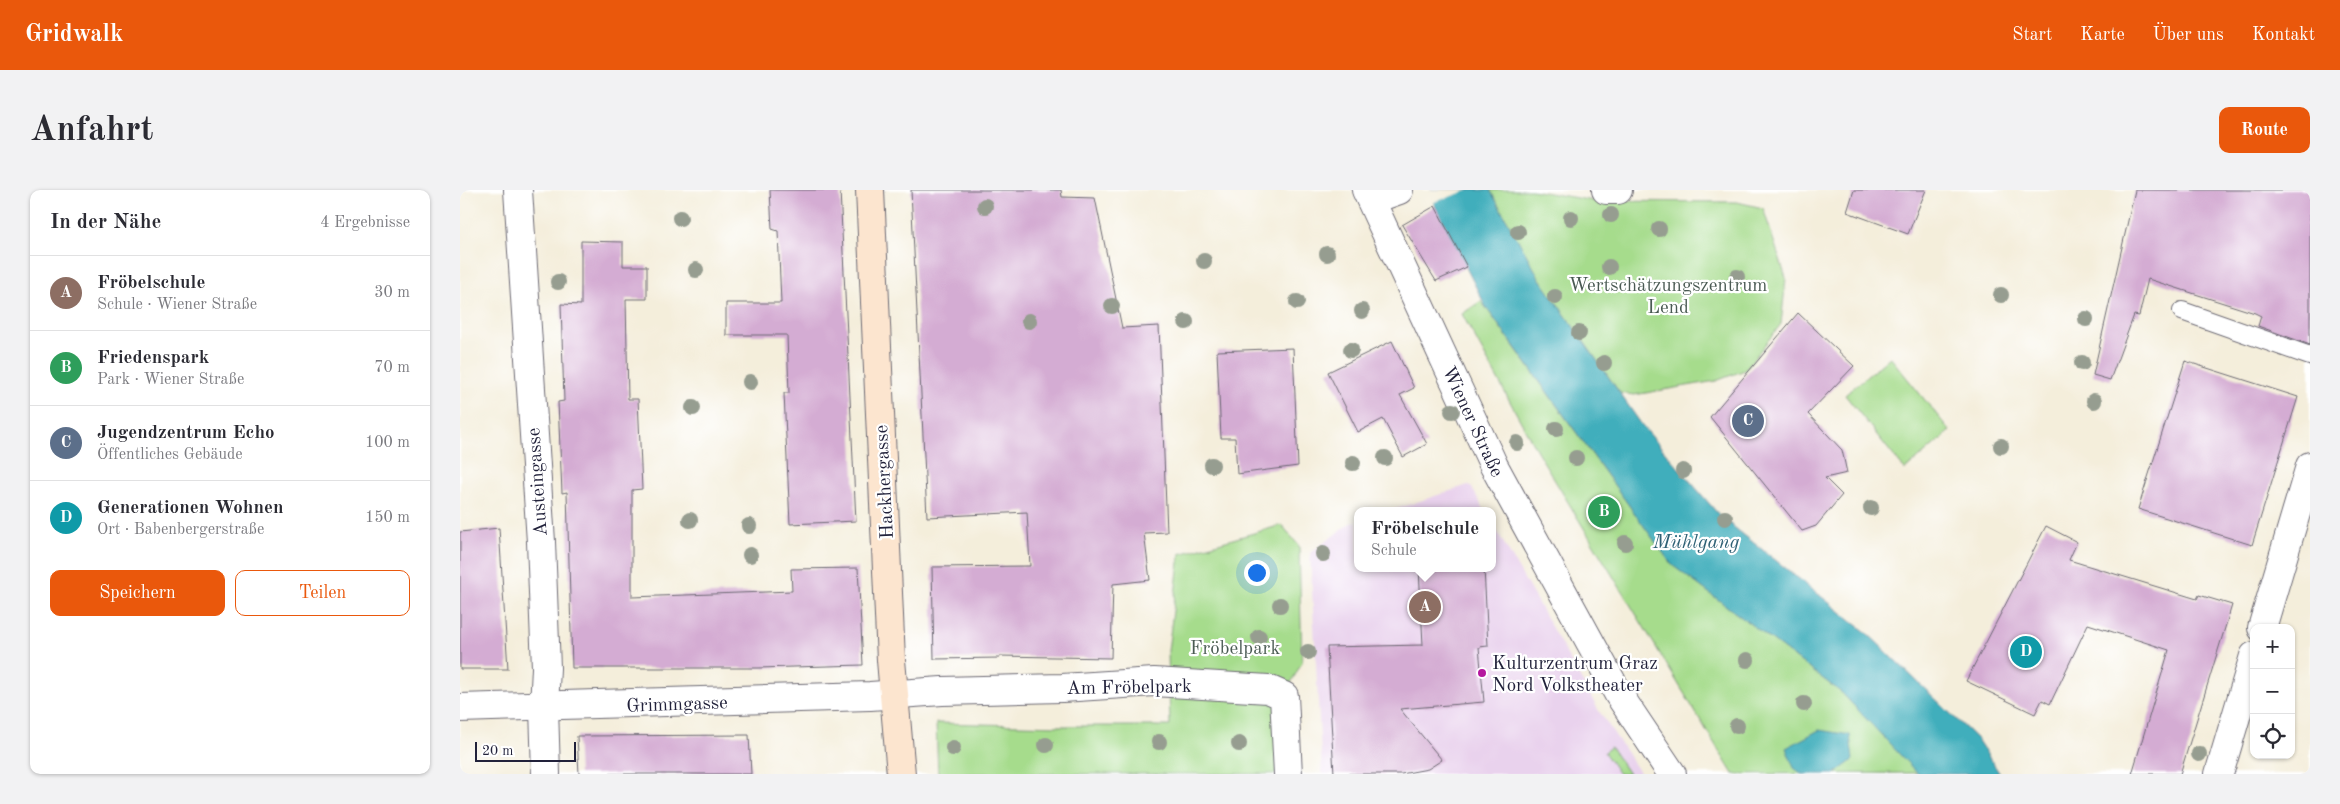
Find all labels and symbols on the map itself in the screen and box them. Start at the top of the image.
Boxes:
park label: Wertschätzungszentrum Lend [1569,277,1767,318]
street label: Wiener Straße [1438,364,1506,480]
pin: C [1732,402,1764,440]
street label: Hackhergasse [873,424,898,539]
street label: Austeingasse [525,427,552,537]
pin: B [1588,493,1620,531]
water label: Mühlgang [1652,533,1740,553]
your location [1244,560,1270,586]
pin: A [1409,588,1441,626]
pin: D [2010,633,2042,671]
park label: Fröbelpark [1190,640,1280,659]
place label: Kulturzentrum Graz Nord Volkstheater [1492,655,1658,696]
marker: Kulturzentrum Graz Nord Volkstheater [1476,667,1488,679]
street label: Am Fröbelpark [1066,678,1192,699]
street label: Grimmgasse [626,694,728,717]
scale bar [475,739,576,762]

